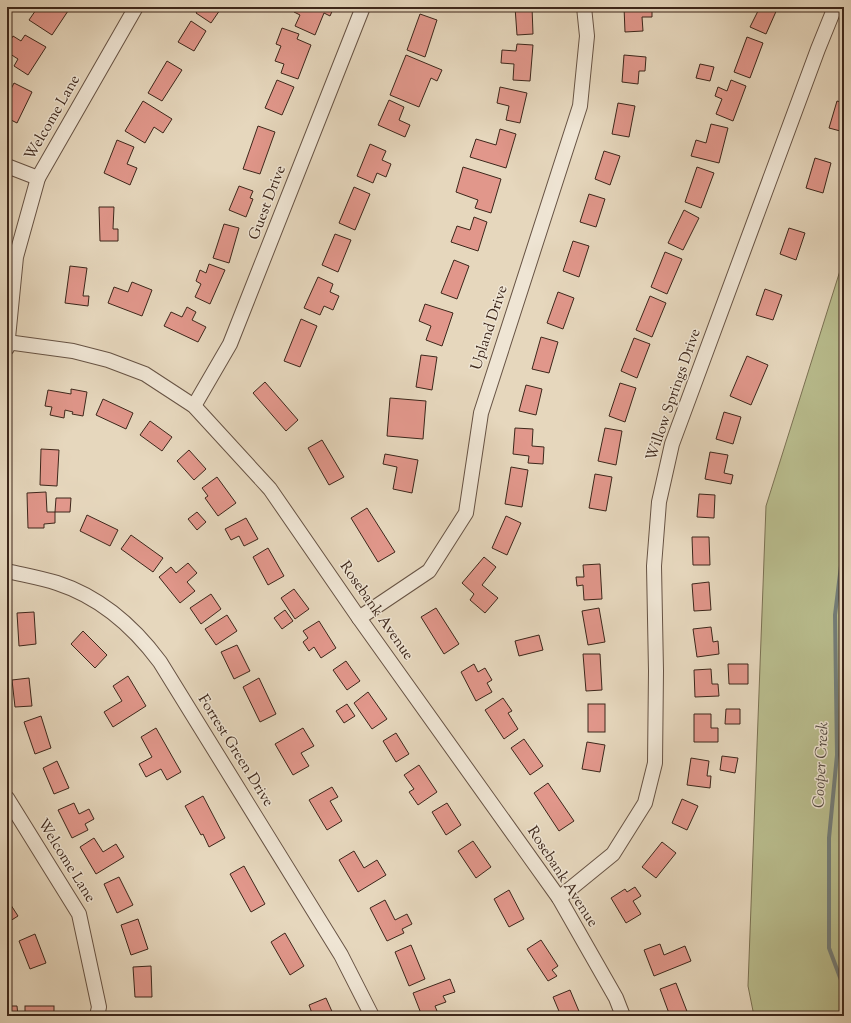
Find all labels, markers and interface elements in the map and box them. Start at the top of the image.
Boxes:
street label: Welcome Lane [20,72,86,164]
street label: Guest Drive [244,163,292,243]
street label: Upland Drive [466,283,514,373]
street label: Willow Springs Drive [641,326,707,464]
street label: Rosebank Avenue [334,557,418,665]
street label: Forrest Green Drive [192,691,278,811]
water label: Cooper Creek [808,721,836,809]
street label: Welcome Lane [32,815,100,907]
street label: Rosebank Avenue [521,822,603,932]

